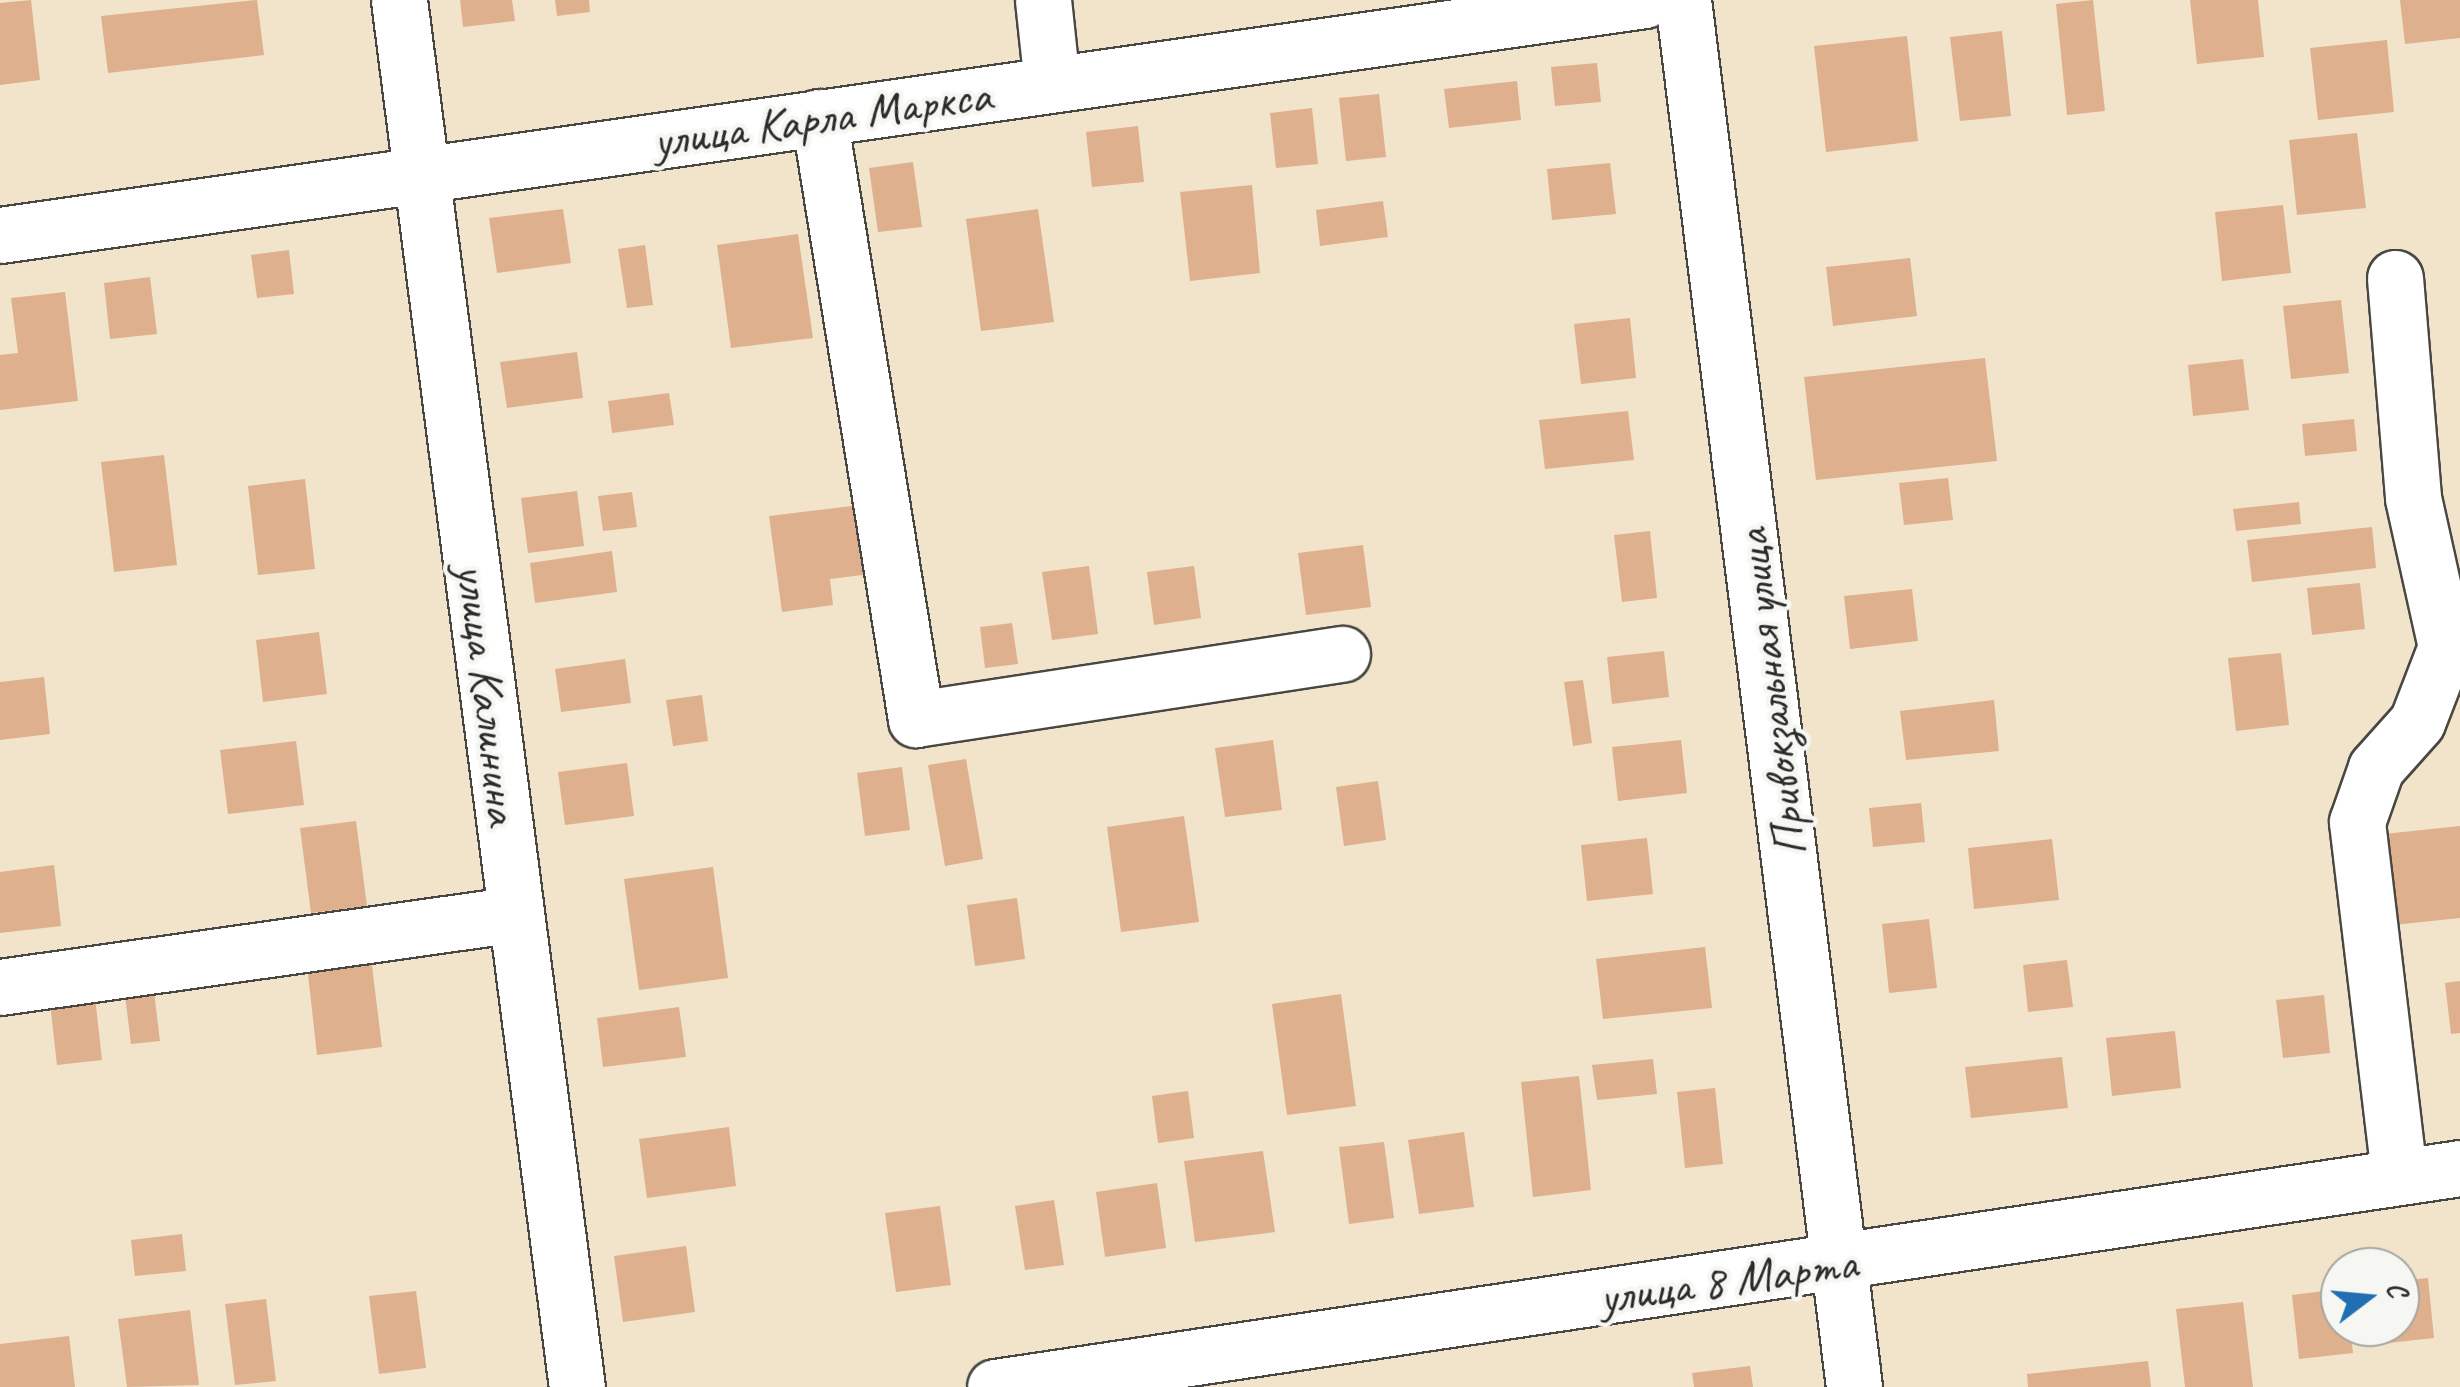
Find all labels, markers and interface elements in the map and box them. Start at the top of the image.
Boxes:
street label: улица Карла Маркса [651,66,993,170]
street label: Привокзальная улица [1722,524,1820,862]
street label: улица Калинина [443,560,533,828]
street label: улица 8 Марта [1596,1233,1860,1327]
north arrow [2320,1247,2420,1347]
text: С [2379,1278,2416,1301]

